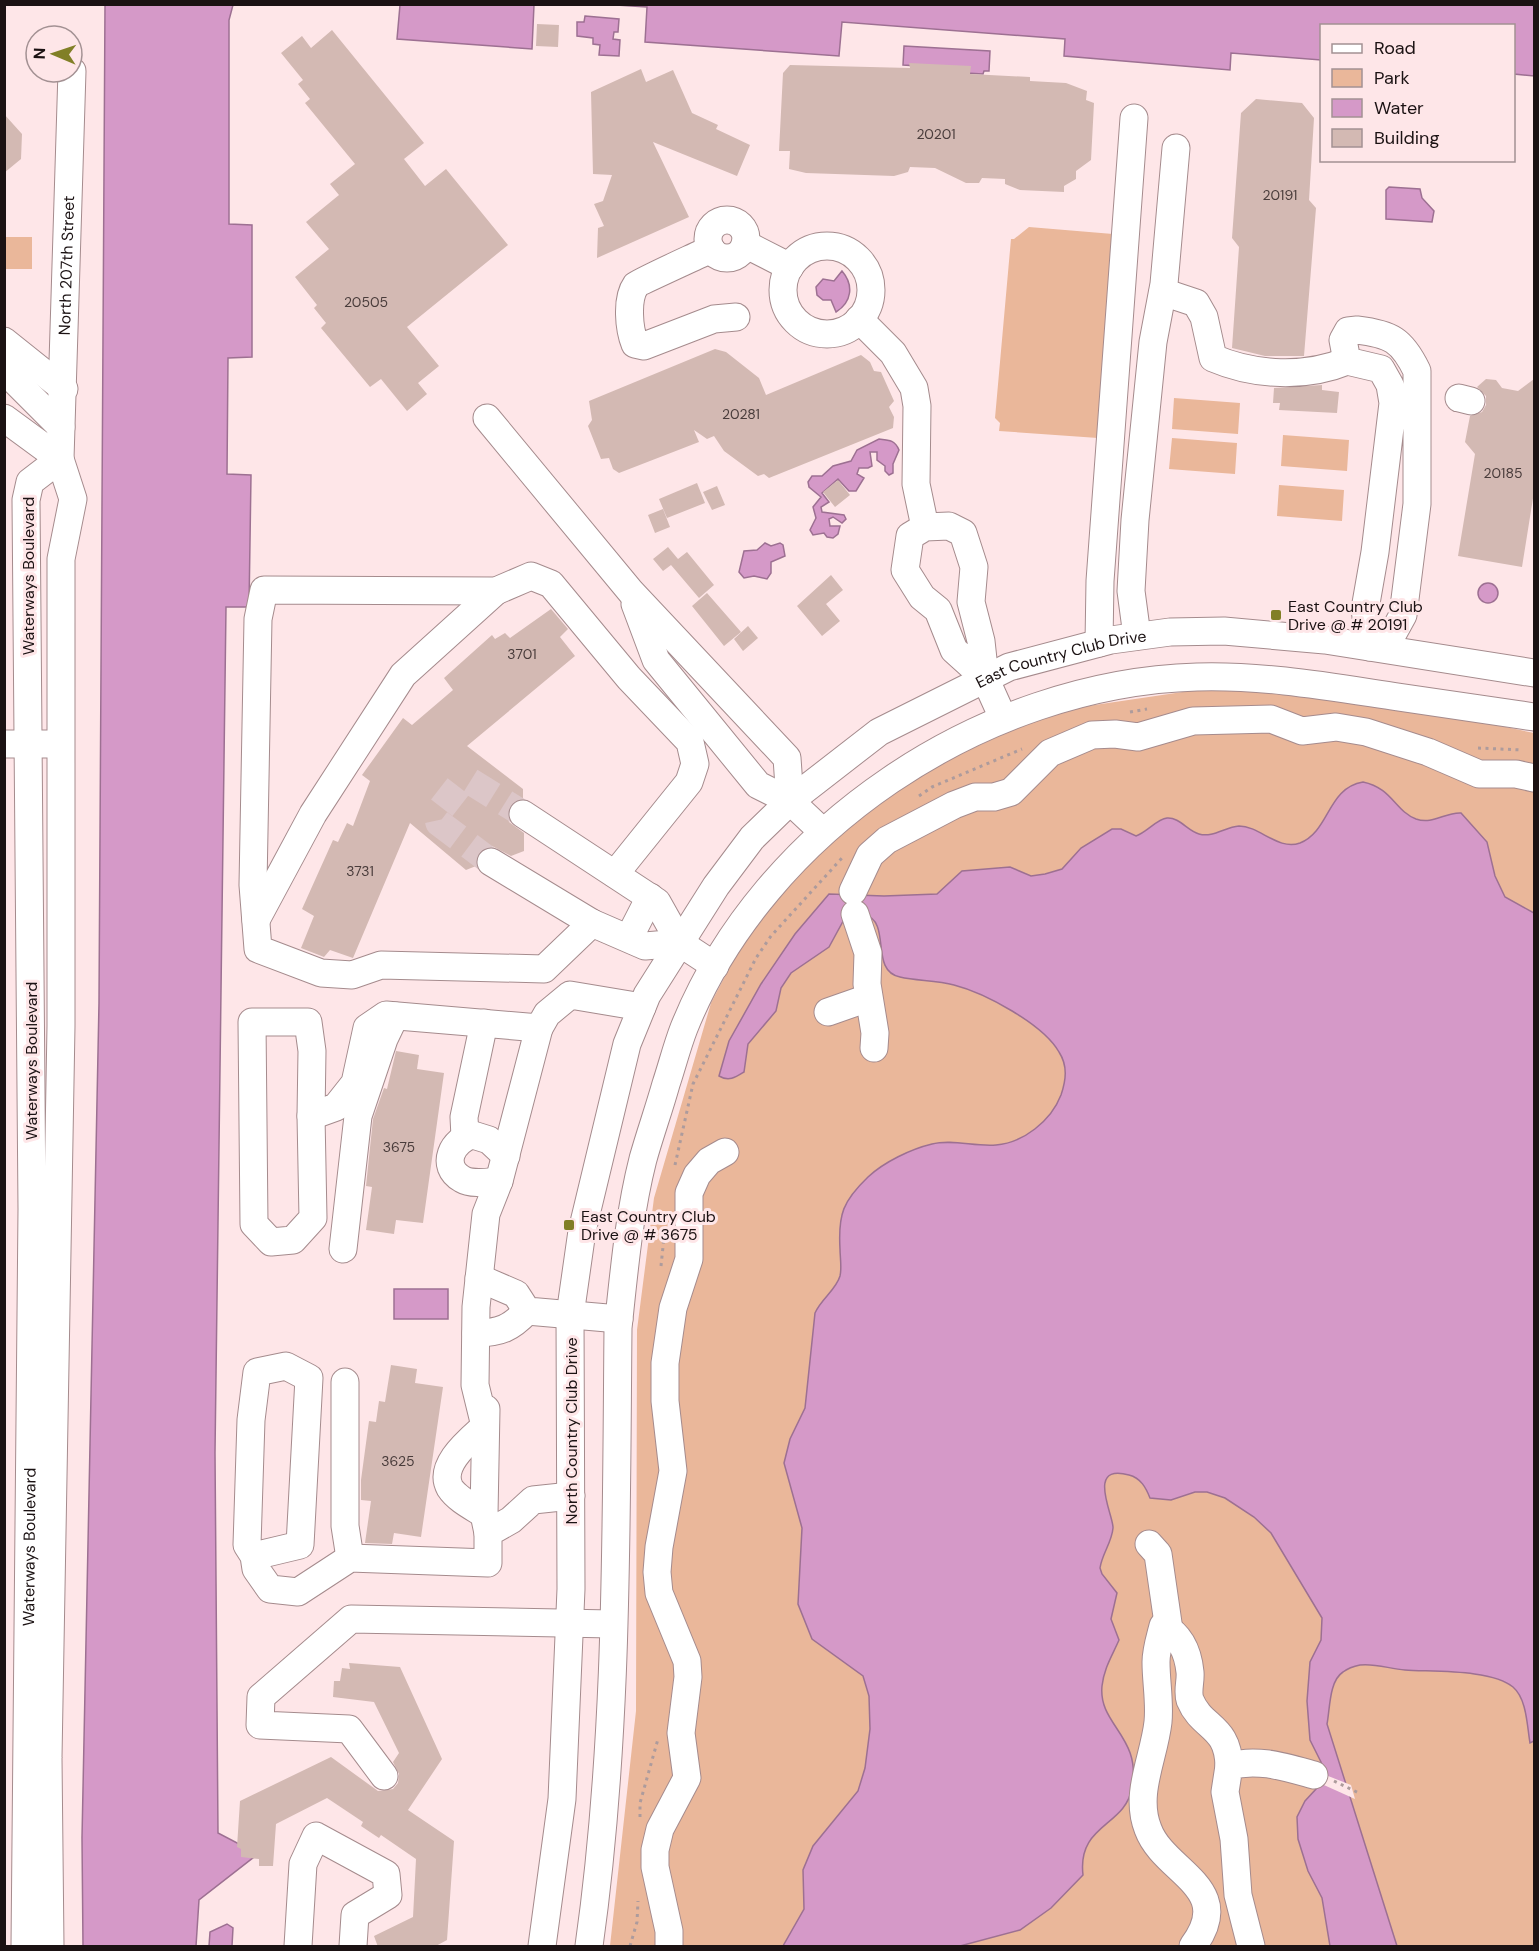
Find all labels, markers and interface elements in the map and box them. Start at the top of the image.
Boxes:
north arrow [24,24,84,84]
legend [1320,24,1515,162]
text: Road [1374,36,1416,60]
text: N [29,47,50,60]
text: Park [1374,66,1410,90]
text: Water [1374,96,1424,120]
house number: 20201 [916,125,956,143]
text: Building [1374,126,1439,150]
house number: 20191 [1263,186,1297,204]
street label: North 207th Street [54,195,79,336]
house number: 20505 [344,293,388,311]
house number: 20281 [722,405,760,423]
house number: 20185 [1484,464,1522,482]
street label: Waterways Boulevard [18,497,39,655]
place label: East Country Club Drive @ # 20191 [1288,596,1423,635]
marker: East Country Club Drive @ # 20191 [1269,608,1283,622]
street label: East Country Club Drive [972,625,1148,693]
house number: 3701 [507,645,537,663]
house number: 3731 [346,862,374,880]
street label: Waterways Boulevard [21,982,42,1140]
house number: 3675 [383,1138,415,1156]
place label: East Country Club Drive @ # 3675 [581,1206,716,1245]
marker: East Country Club Drive @ # 3675 [562,1218,576,1232]
street label: North Country Club Drive [561,1337,582,1525]
house number: 3625 [381,1452,415,1470]
street label: Waterways Boulevard [18,1468,41,1626]

